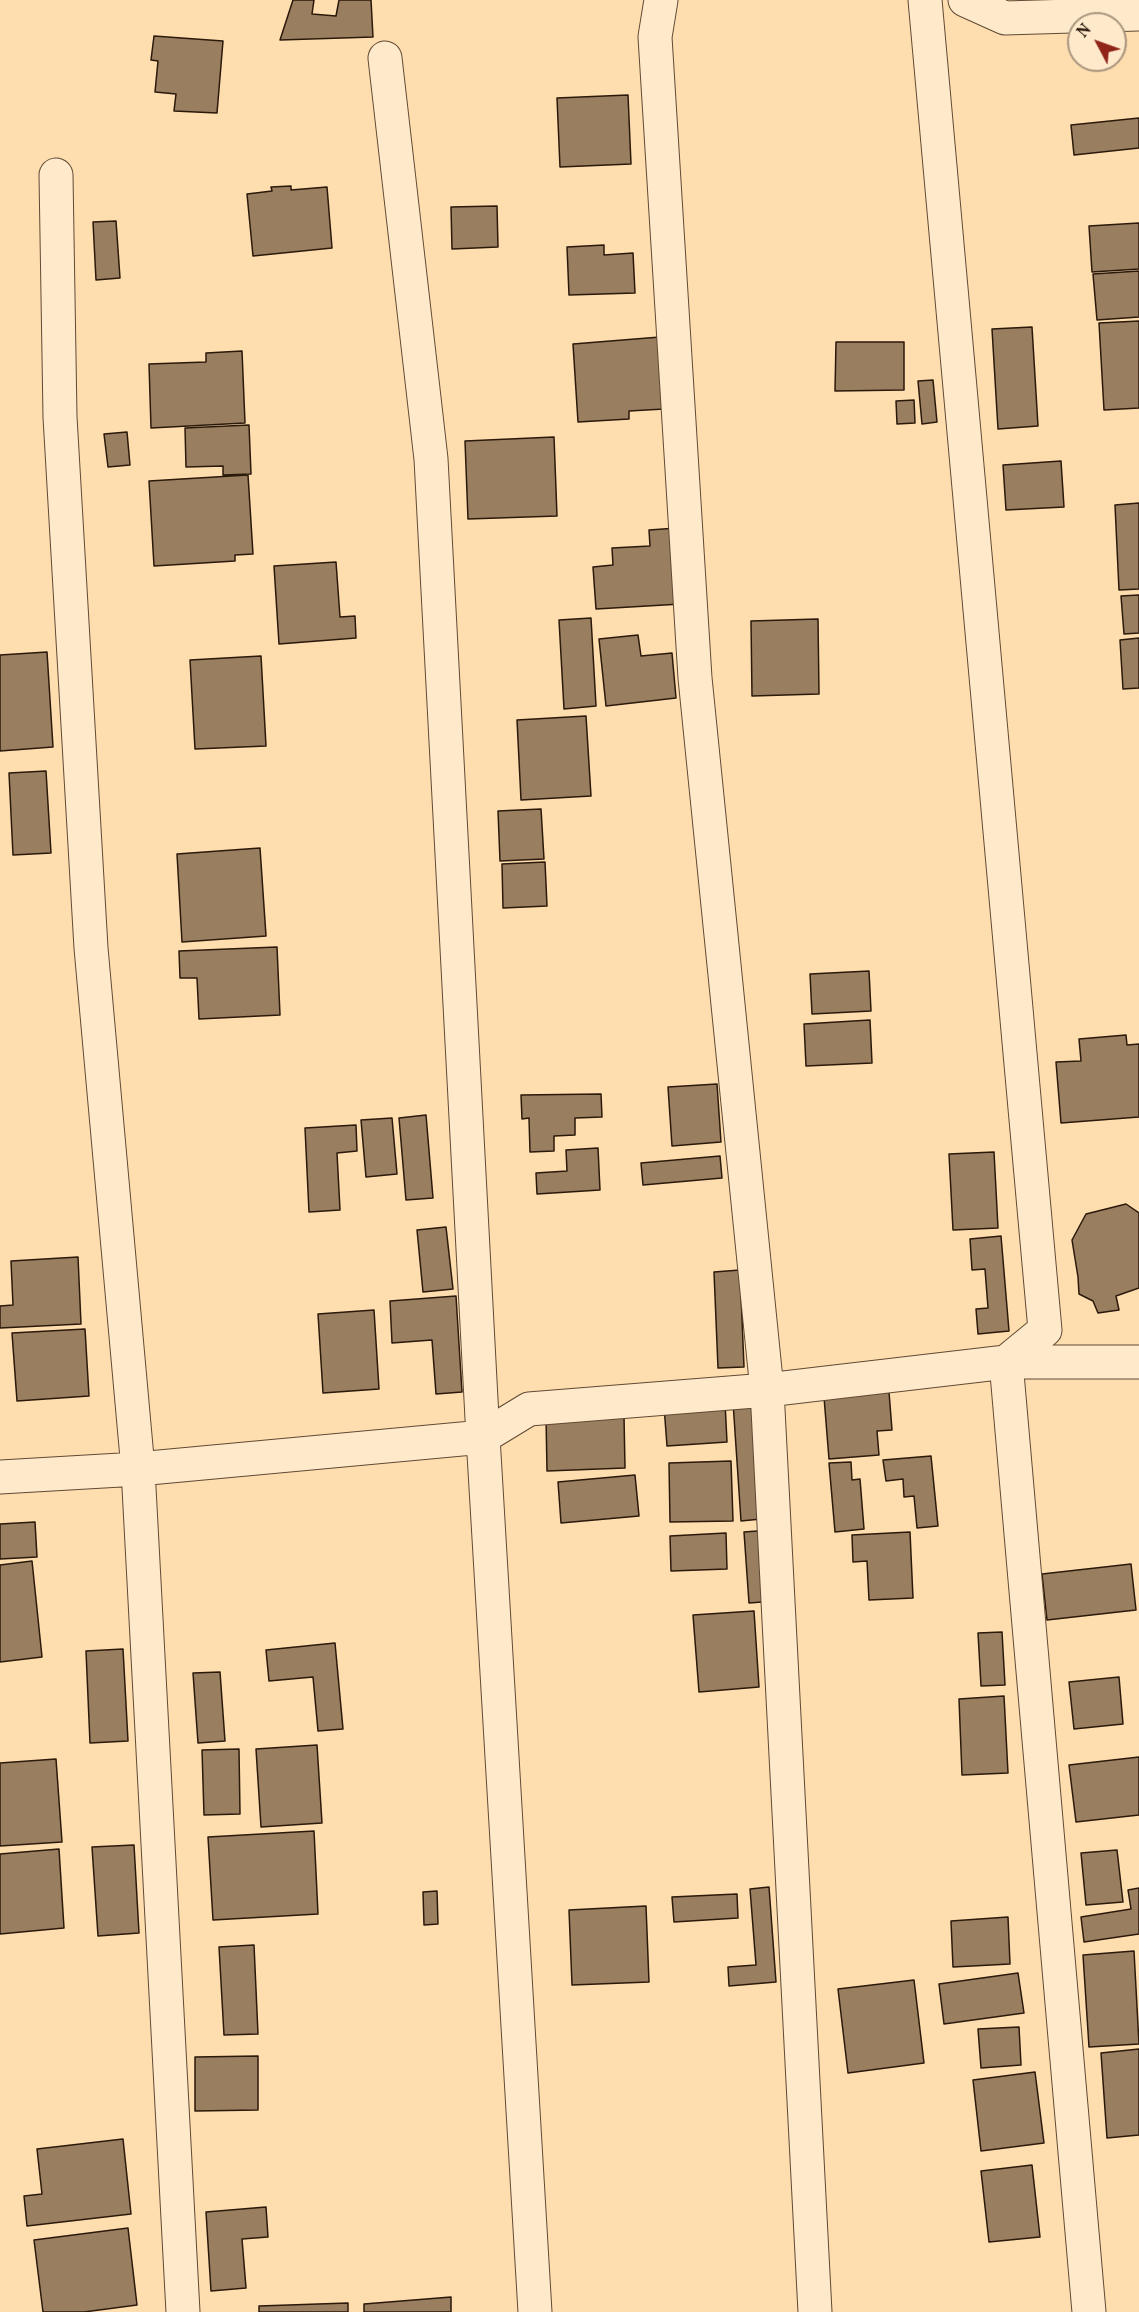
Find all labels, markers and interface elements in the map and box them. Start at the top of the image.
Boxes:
north arrow [1067,12,1127,72]
text: N [1073,20,1097,43]

